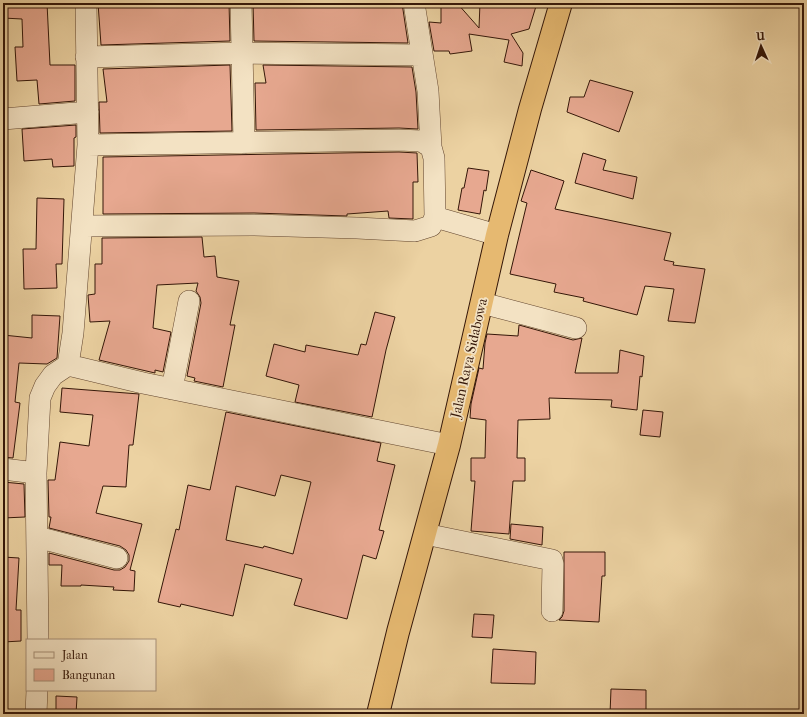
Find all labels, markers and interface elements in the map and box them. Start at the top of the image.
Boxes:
north arrow [741,26,781,66]
text: U [755,30,766,43]
street label: Jalan Raya Sidabowa [447,296,491,421]
legend [26,639,156,691]
text: Jalan [61,648,88,662]
text: Bangunan [62,668,115,682]

